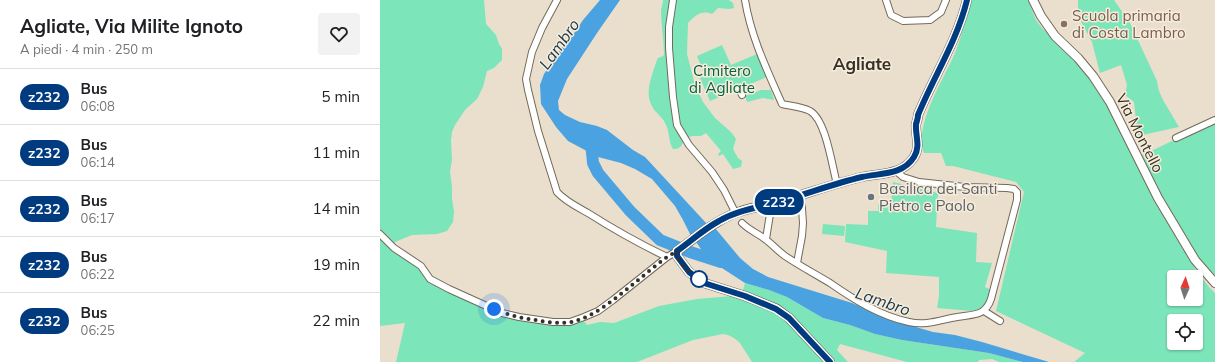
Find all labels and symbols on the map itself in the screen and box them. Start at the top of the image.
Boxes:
place label: Scuola primaria di Costa Lambro [1072,6,1186,42]
water label: Lambro [535,15,583,73]
marker: Scuola primaria di Costa Lambro [1059,19,1069,29]
district label: Agliate [833,53,891,74]
park label: Cimitero di Agliate [689,61,755,97]
street label: Via Montello [1112,90,1168,176]
place label: Basilica dei Santi Pietro e Paolo [879,179,997,215]
line badge: z232 [751,189,807,215]
marker: Basilica dei Santi Pietro e Paolo [866,192,876,202]
unlabelled marker [690,270,708,288]
north arrow [1167,270,1203,306]
water label: Lambro [853,282,913,320]
your location [484,299,504,319]

